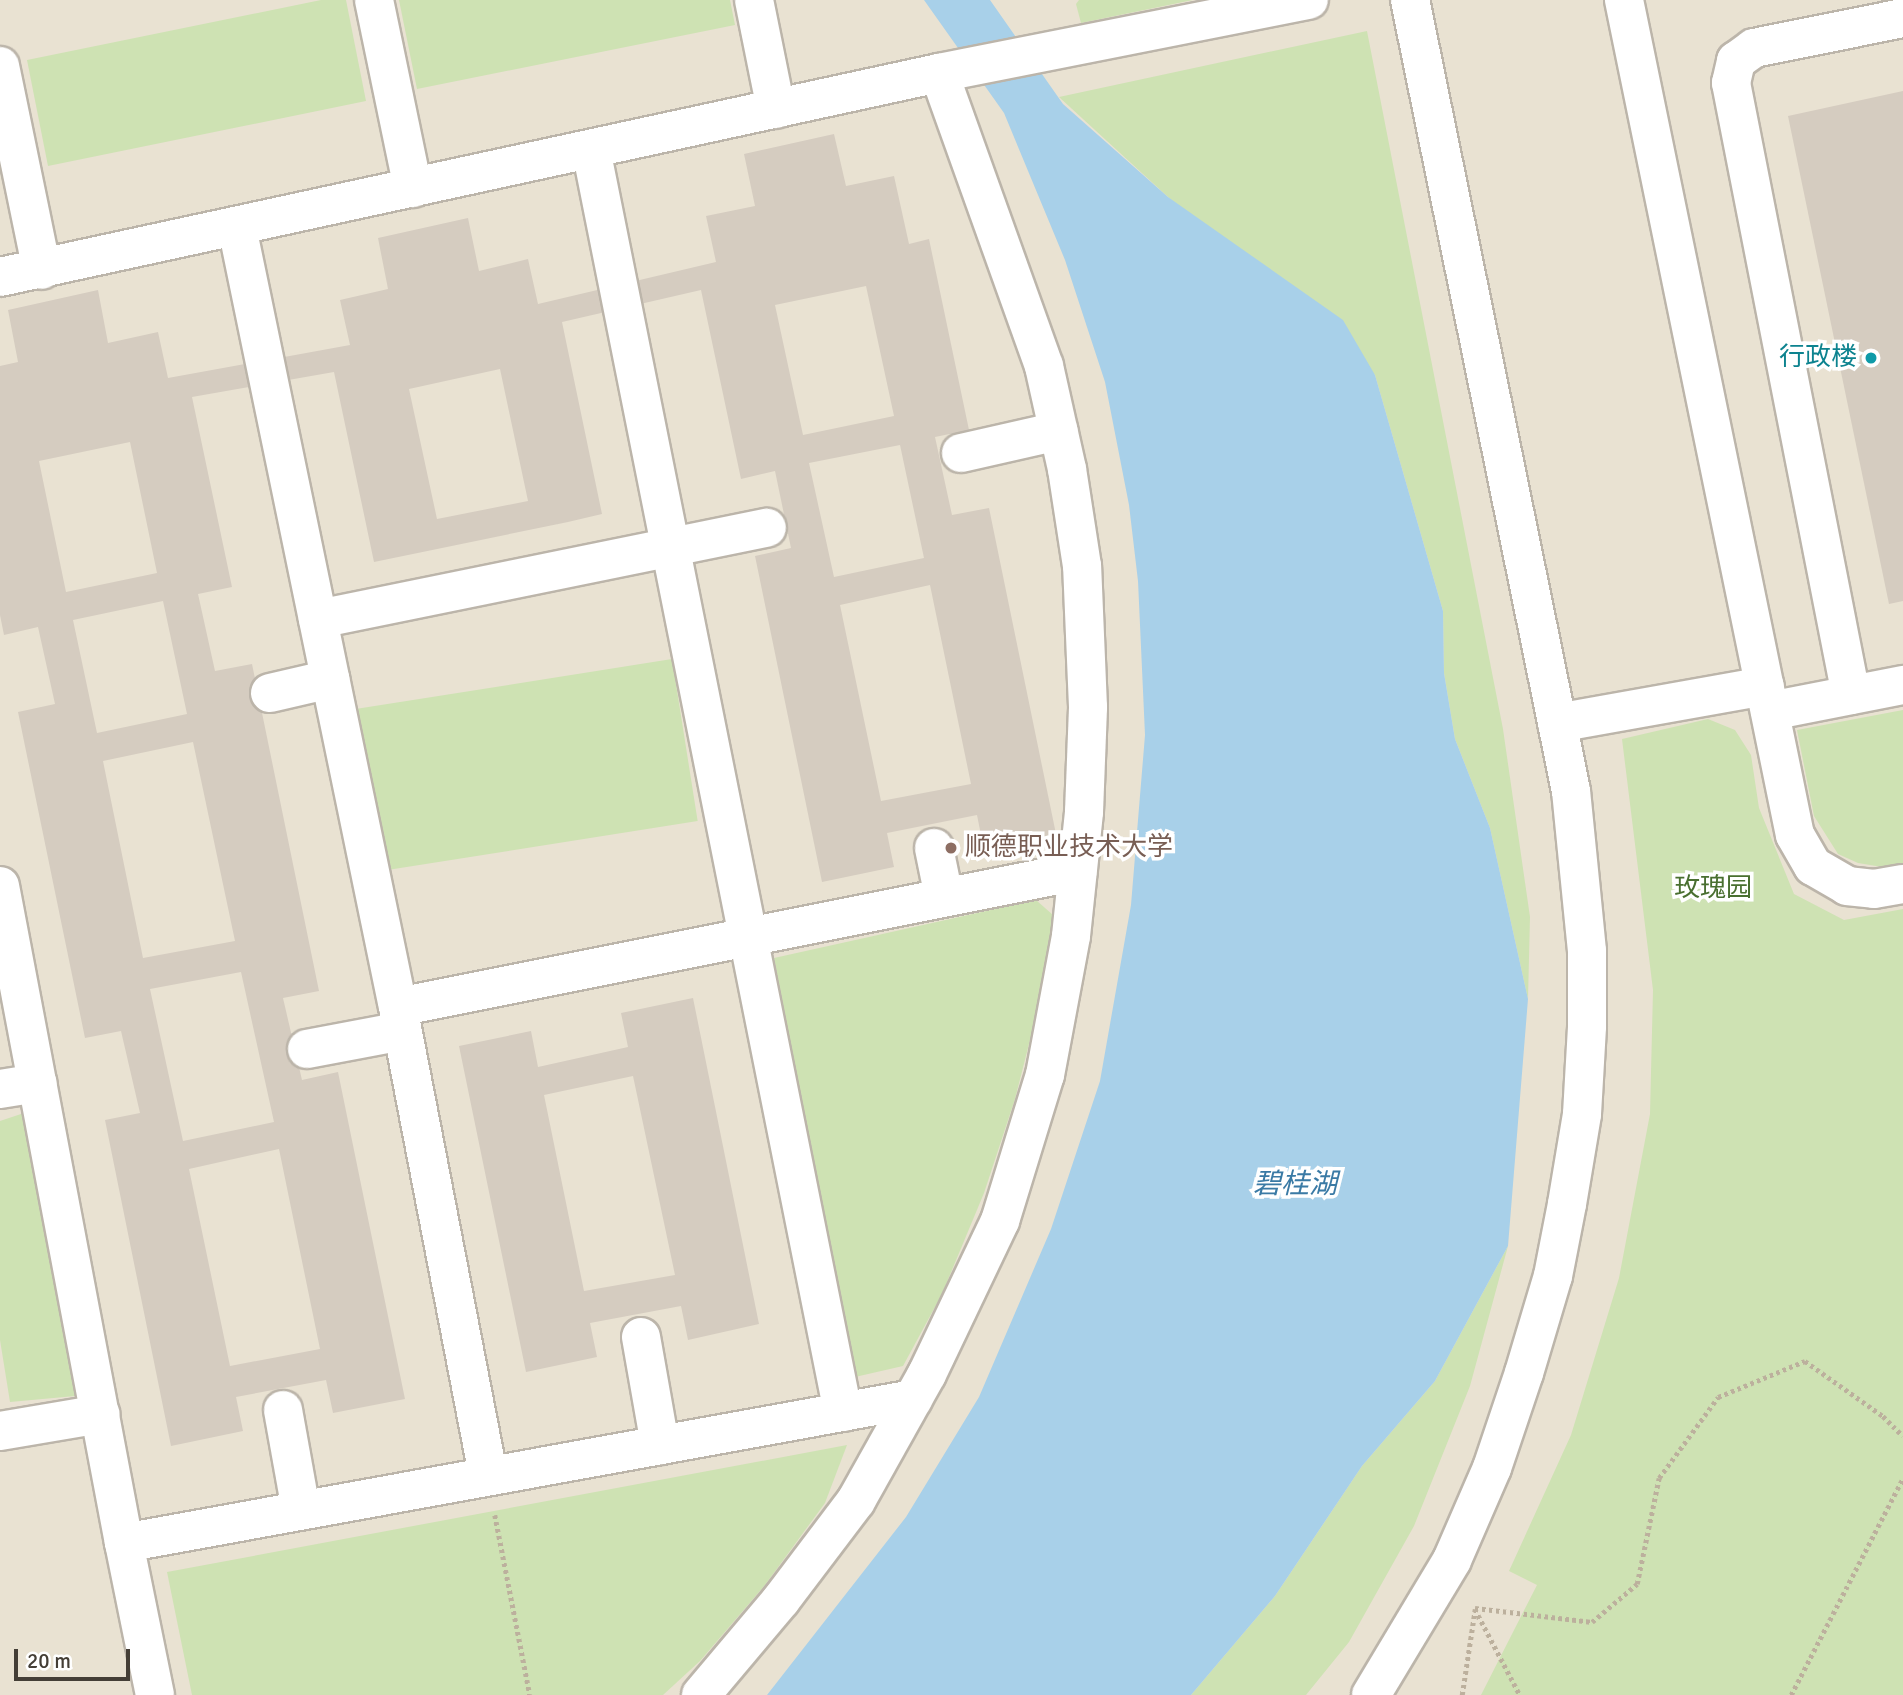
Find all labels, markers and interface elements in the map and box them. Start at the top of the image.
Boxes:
place label: 行政楼 [1779,342,1857,374]
marker: 行政楼 [1863,350,1879,366]
place label: 顺德职业技术大学 [965,832,1173,864]
marker: 顺德职业技术大学 [943,840,959,856]
park label: 玫瑰园 [1674,873,1752,905]
water label: 碧桂湖 [1253,1167,1337,1201]
scale bar [18,1636,133,1680]
text: 20 m [27,1648,71,1674]

